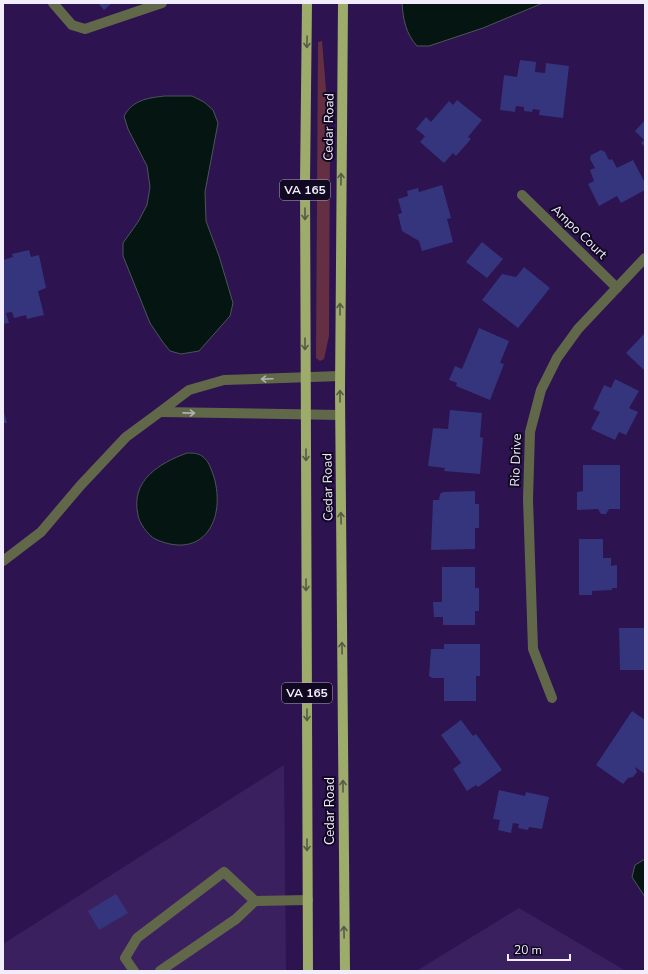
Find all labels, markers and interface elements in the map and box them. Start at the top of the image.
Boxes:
one-way arrow [303,35,310,48]
street label: Cedar Road [319,93,339,161]
one-way arrow [337,173,345,186]
road number: VA 165 [280,180,330,200]
street label: Ampo Court [547,201,611,263]
one-way arrow [301,207,309,220]
one-way arrow [336,303,344,316]
one-way arrow [301,337,309,350]
one-way arrow [261,375,274,382]
one-way arrow [336,390,344,403]
one-way arrow [182,409,195,416]
street label: Rio Drive [506,433,526,487]
one-way arrow [302,448,310,461]
street label: Cedar Road [318,453,338,521]
one-way arrow [337,512,345,525]
one-way arrow [302,578,310,591]
one-way arrow [338,642,346,655]
road number: VA 165 [282,683,332,703]
one-way arrow [303,708,311,721]
street label: Cedar Road [321,777,339,845]
one-way arrow [339,780,347,793]
one-way arrow [303,838,311,851]
one-way arrow [340,926,348,939]
scale bar [508,936,570,962]
text: 20 m [514,942,542,958]

